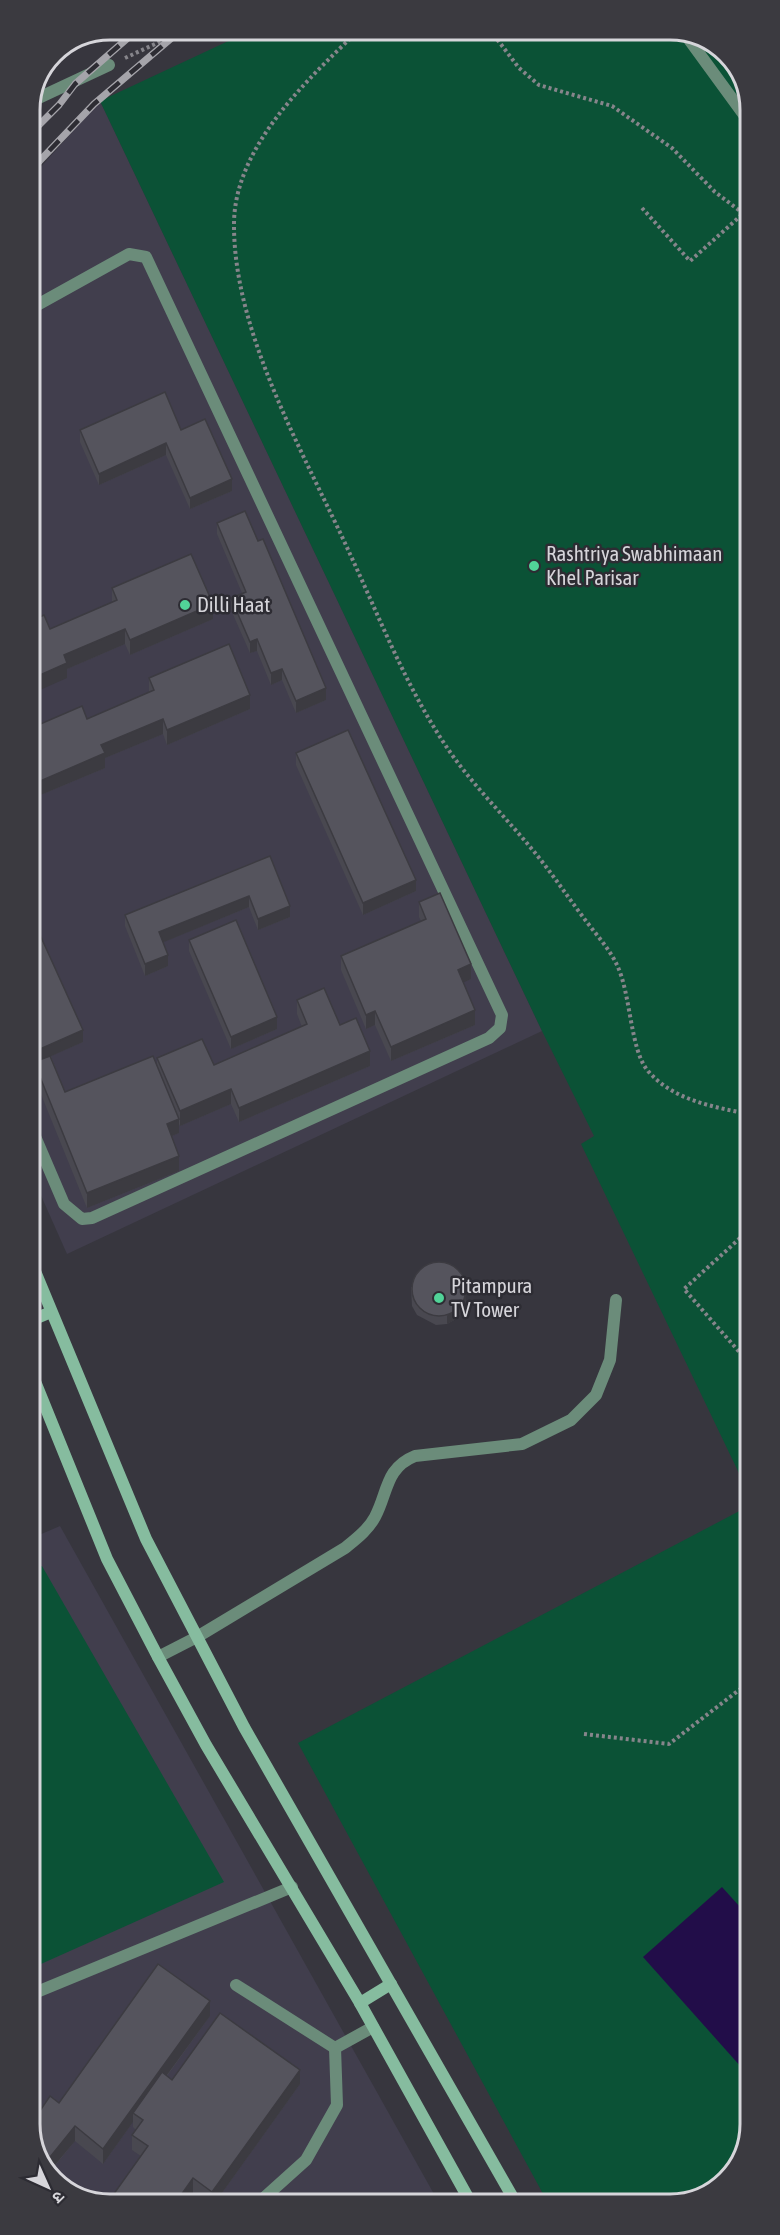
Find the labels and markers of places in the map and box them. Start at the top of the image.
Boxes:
place label: Rashtriya Swabhimaan Khel Parisar [546,541,723,589]
marker: Rashtriya Swabhimaan Khel Parisar [527,559,541,573]
place label: Dilli Haat [197,592,270,616]
marker: Dilli Haat [178,598,192,612]
place label: Pitampura TV Tower [451,1273,532,1321]
marker: Pitampura TV Tower [432,1291,446,1305]

